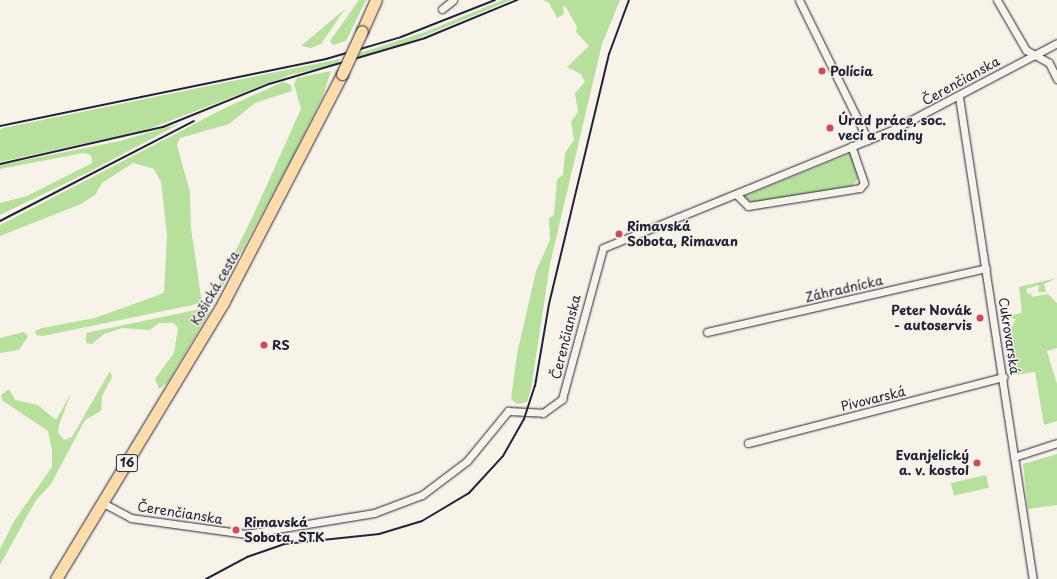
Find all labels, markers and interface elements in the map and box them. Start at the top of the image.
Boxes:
street label: Čerenčianska [920,53,1002,109]
place label: Polícia [830,63,873,79]
marker: Polícia [817,66,827,76]
place label: Úrad práce, soc. vecí a rodiny [838,113,946,144]
marker: Úrad práce, soc. vecí a rodiny [825,123,835,133]
place label: Rimavská Sobota, Rimavan [627,219,738,250]
marker: Rimavská Sobota, Rimavan [614,229,624,239]
street label: Košická cesta [187,248,243,328]
street label: Záhradnícka [804,272,884,306]
street label: Čerenčianska [548,293,584,381]
street label: Cukrovarská [995,296,1023,376]
place label: Peter Novák - autoservis [890,303,972,334]
marker: Peter Novák - autoservis [975,313,985,323]
place label: RS [272,337,290,353]
marker: RS [259,340,269,350]
street label: Pivovarská [839,383,907,415]
place label: Evanjelický a. v. kostol [896,448,969,479]
road number: 16 [115,453,139,473]
marker: Evanjelický a. v. kostol [972,458,982,468]
street label: Čerenčianska [136,499,224,527]
place label: Rimavská Sobota, STK [244,515,324,546]
marker: Rimavská Sobota, STK [231,525,241,535]

